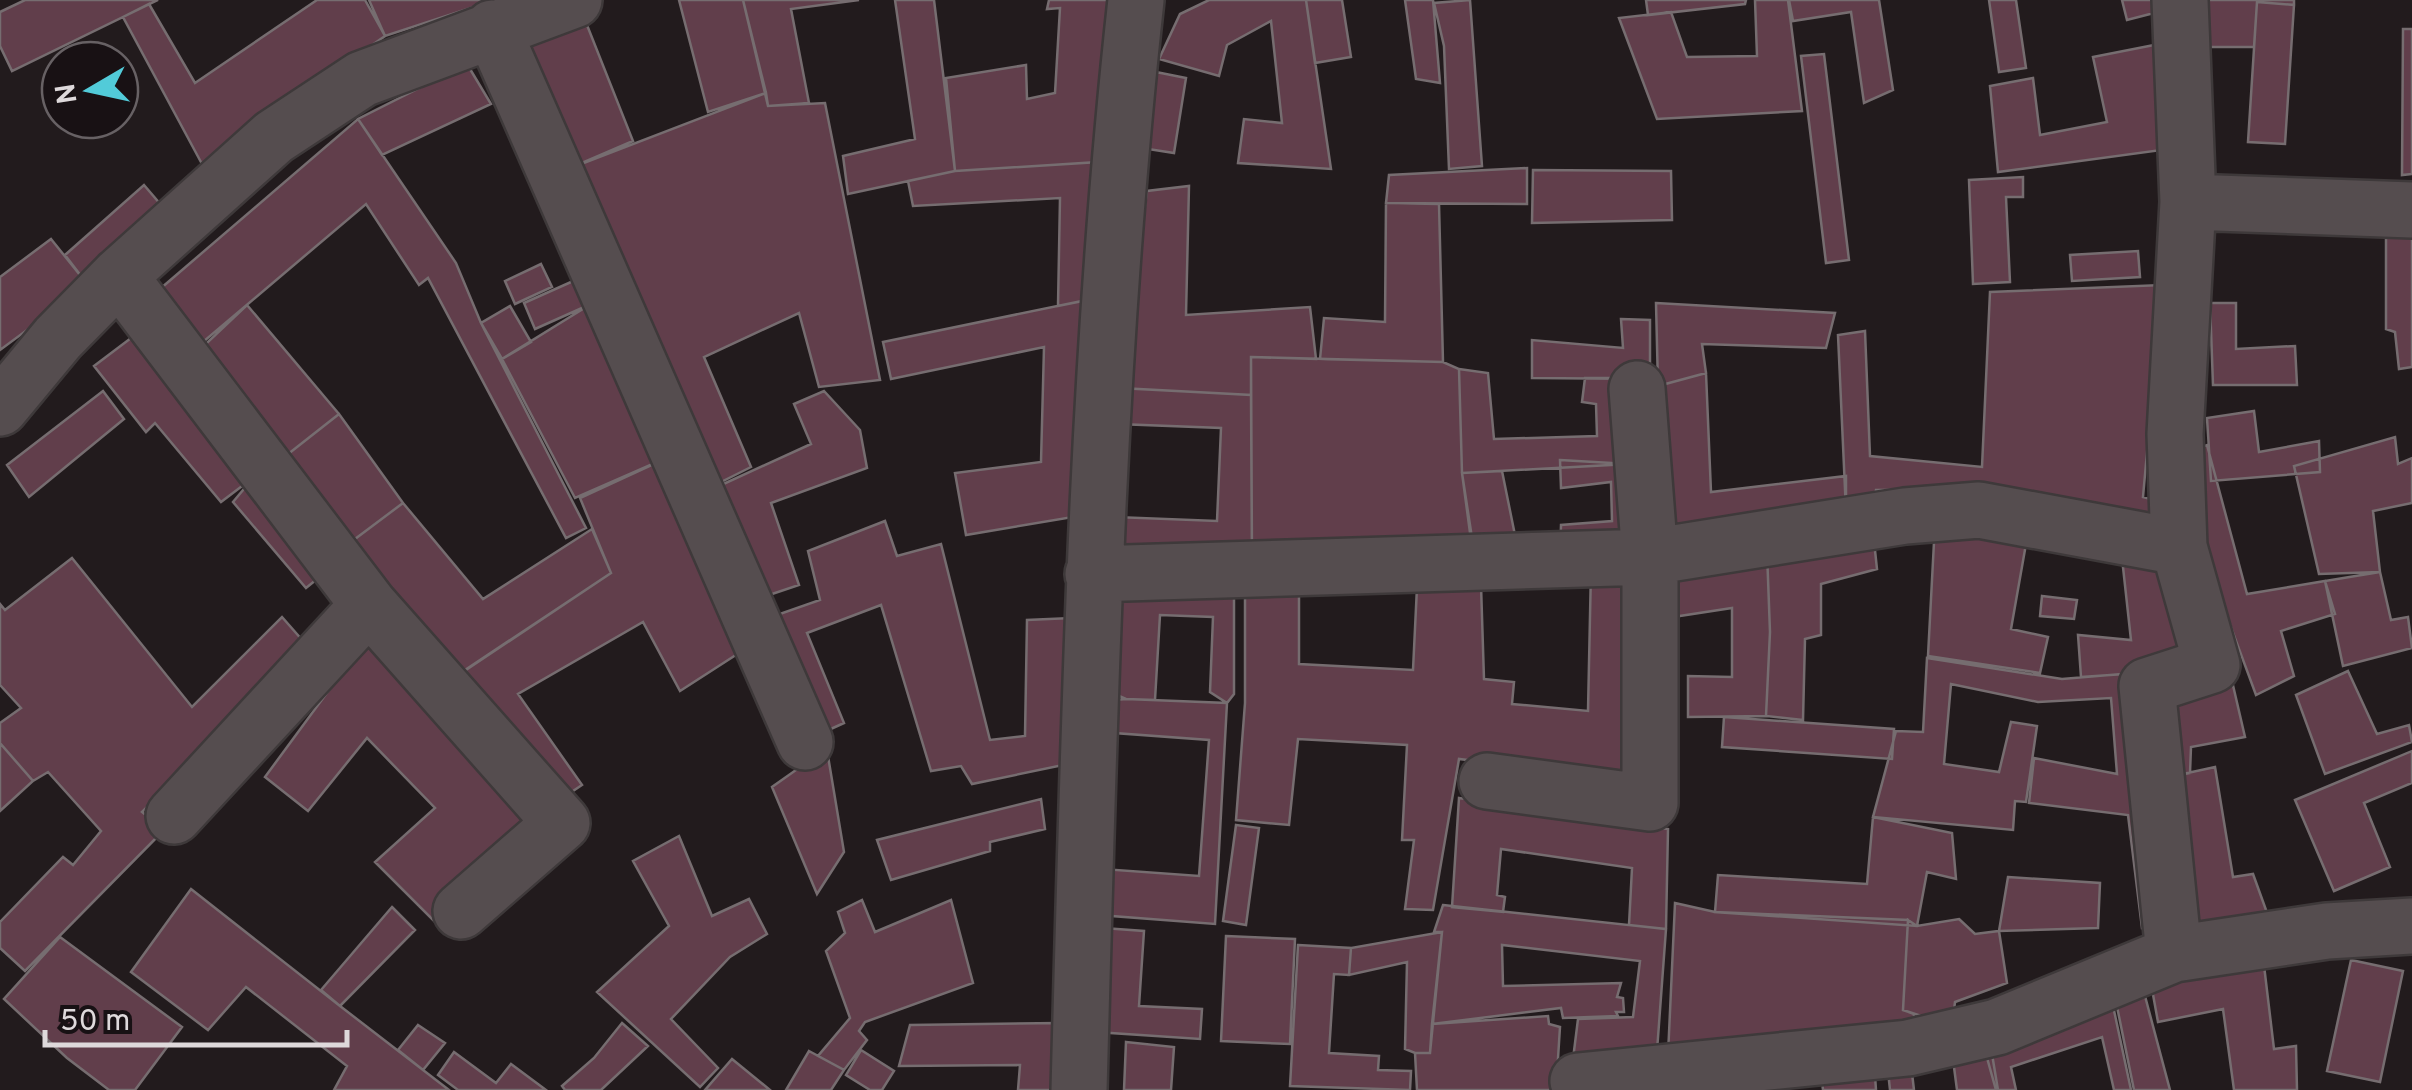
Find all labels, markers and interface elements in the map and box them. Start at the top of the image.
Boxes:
north arrow [40,40,140,140]
text: N [49,81,88,106]
scale bar [45,985,348,1047]
text: 50 m [60,1004,130,1041]

